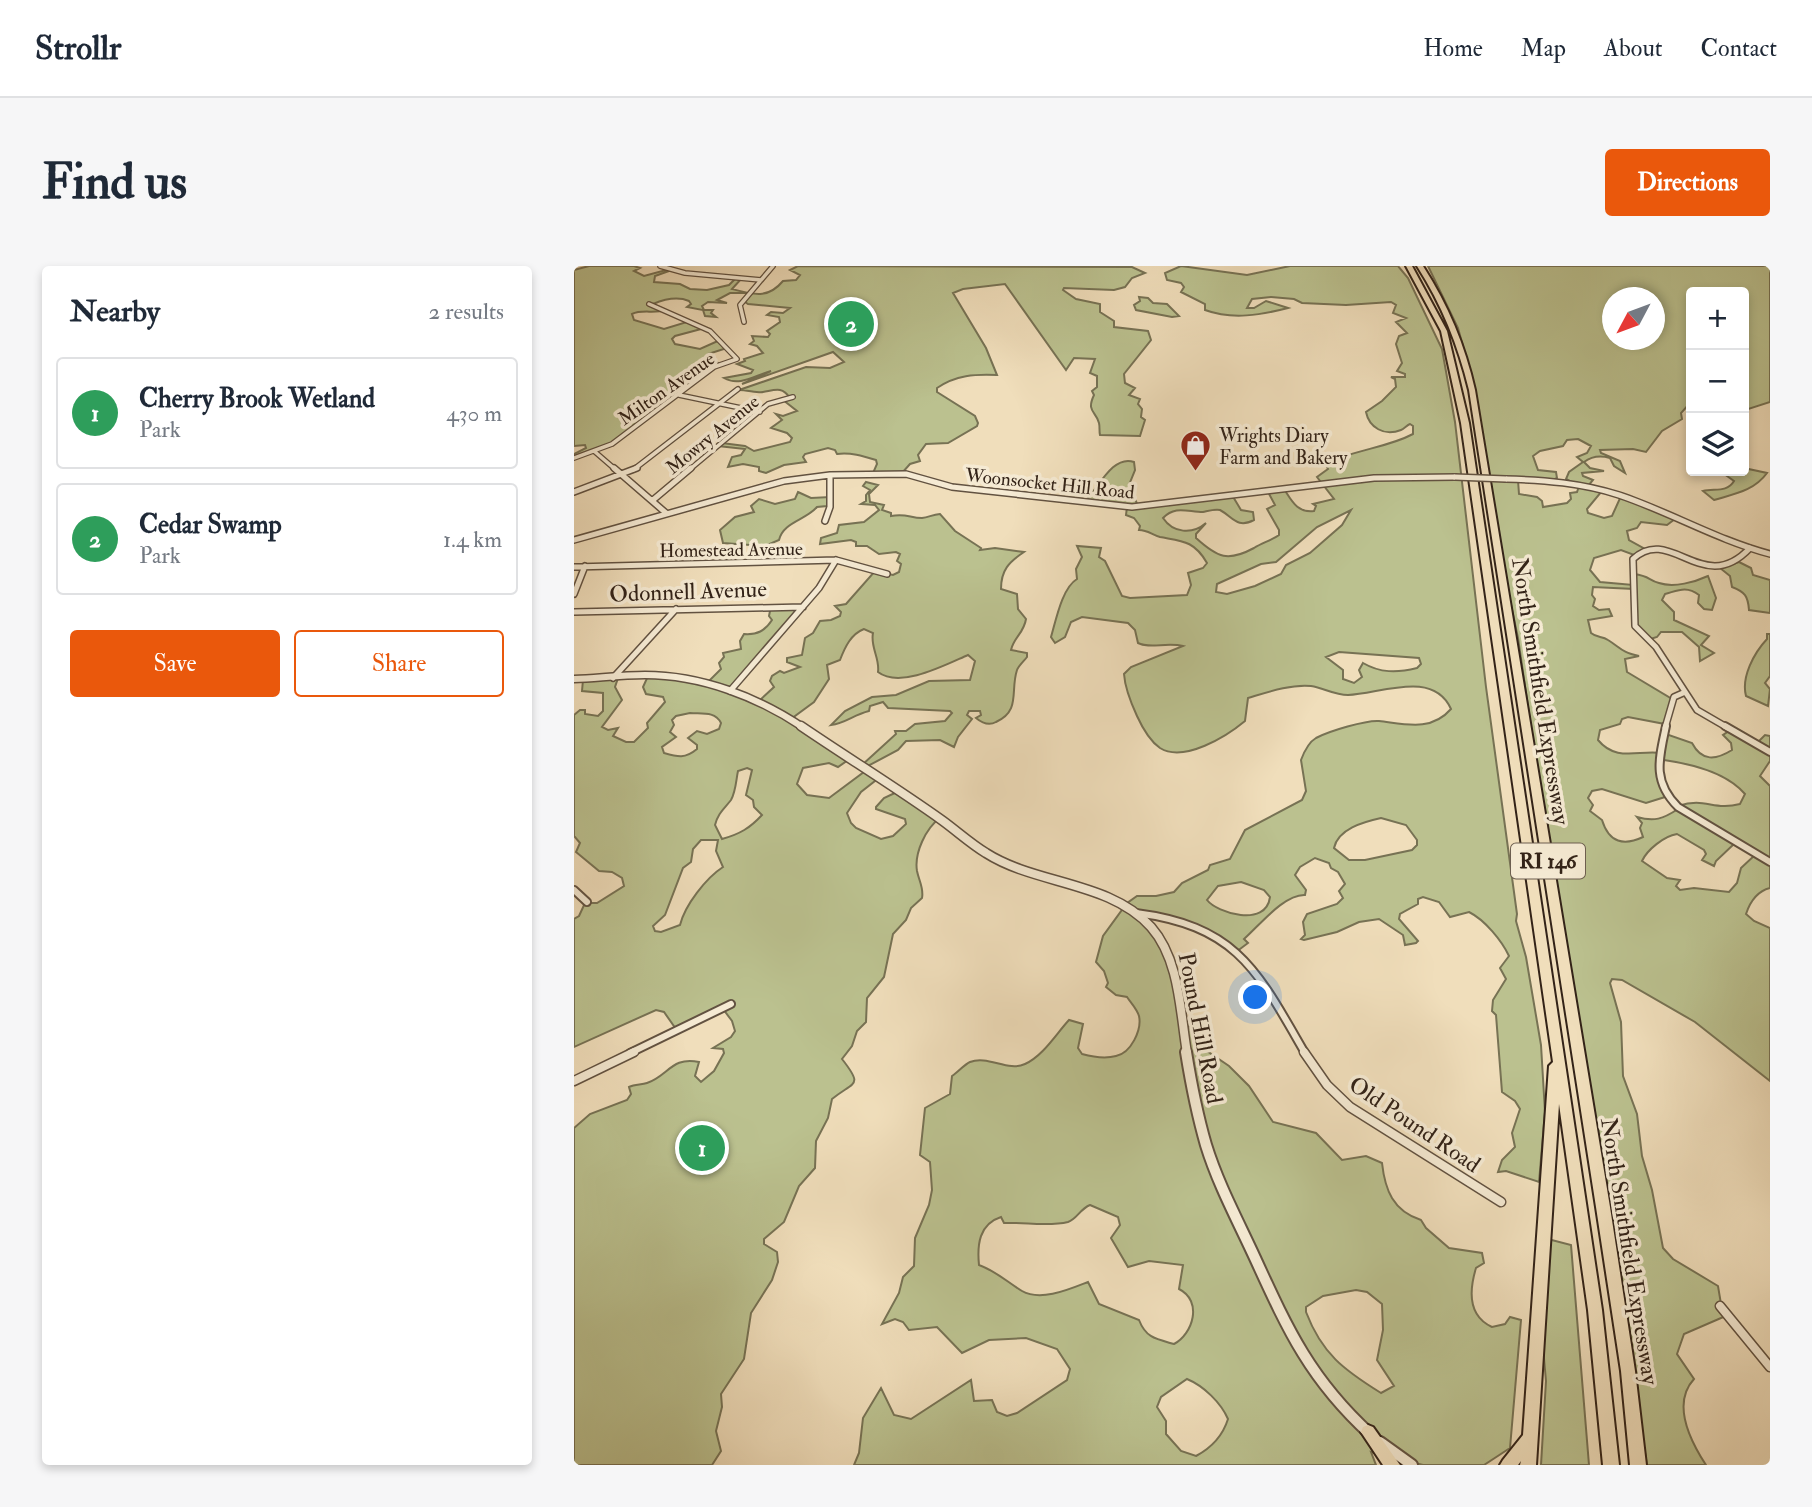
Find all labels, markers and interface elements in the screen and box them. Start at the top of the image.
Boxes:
text: Strollr [35,28,121,69]
text: Home [1423,33,1483,64]
text: Map [1521,33,1566,64]
text: About [1604,33,1663,64]
text: Contact [1701,33,1777,64]
button: Directions [1605,149,1770,216]
text: Find us [42,152,187,213]
north arrow [1602,287,1665,350]
map controls [1686,287,1749,476]
button: + [1686,287,1749,350]
text: Nearby [70,293,160,330]
text: 2 results [429,297,504,326]
pin: 2 [828,298,874,350]
street label: Milton Avenue [614,347,719,431]
button: − [1686,350,1749,413]
text: Cherry Brook Wetland [139,383,375,415]
street label: Mowry Avenue [661,390,764,480]
text: 1 [91,399,99,428]
text: 430 m [446,399,502,428]
button: layers [1686,413,1749,476]
text: Park [139,415,181,444]
place label: Wrights Diary Farm and Bakery [1218,424,1348,470]
shop icon: Wrights Diary Farm and Bakery [1179,429,1213,473]
street label: Woonsocket Hill Road [963,463,1136,505]
text: Cedar Swamp [139,509,282,541]
text: 2 [89,525,101,554]
text: 1.4 km [443,525,502,554]
street label: Homestead Avenue [659,537,803,563]
text: Park [139,541,181,570]
street label: North Smithfield Expressway [1504,555,1576,828]
street label: Odonnell Avenue [609,574,768,609]
button: Save [70,630,280,697]
button: Share [294,630,504,697]
road number: RI 146 [1511,844,1585,878]
street label: Pound Hill Road [1172,950,1229,1106]
your location [1238,980,1272,1014]
street label: Old Pound Road [1343,1070,1486,1179]
street label: North Smithfield Expressway [1593,1115,1665,1388]
pin: 1 [679,1122,725,1174]

